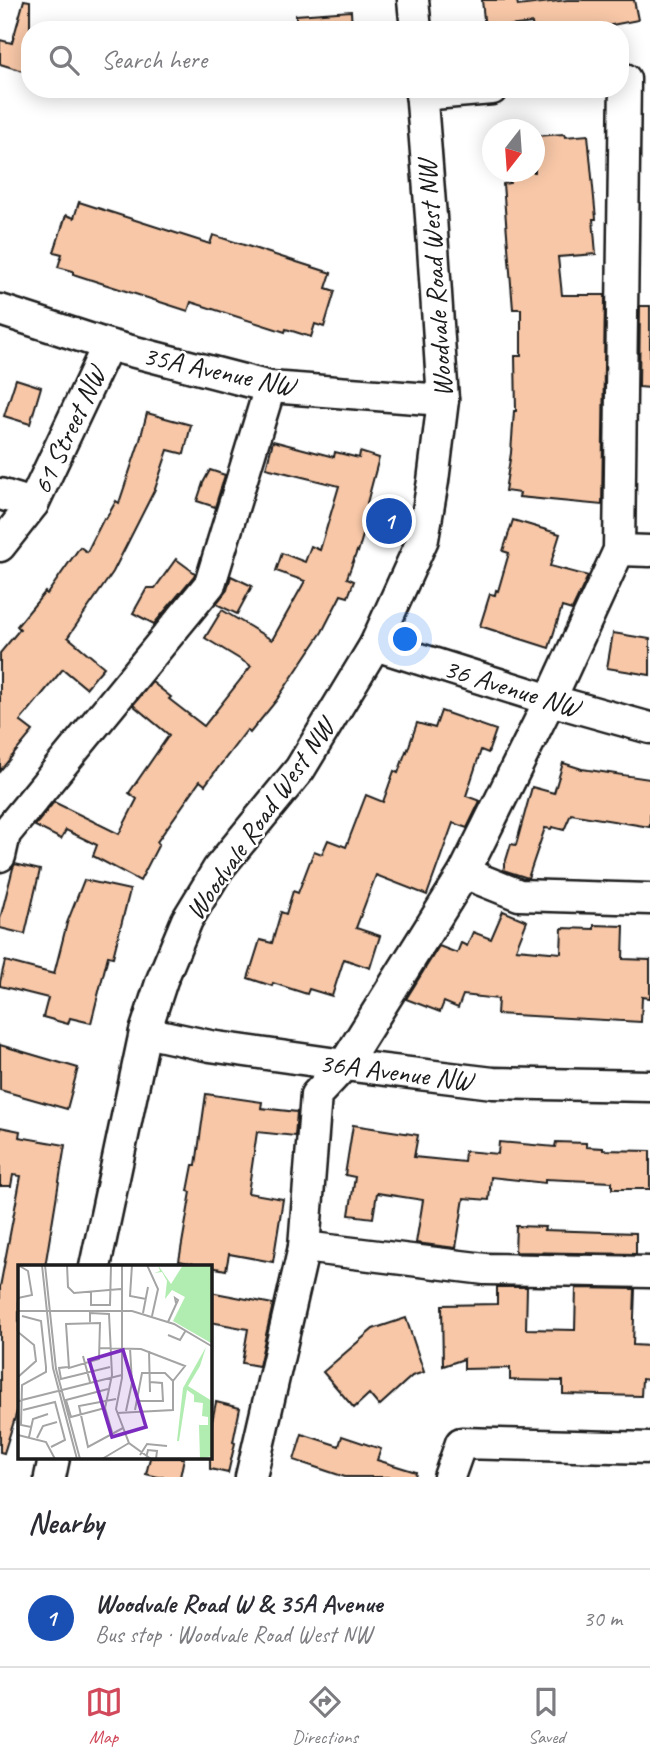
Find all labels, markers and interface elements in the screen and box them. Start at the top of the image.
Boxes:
search box [21,21,629,98]
icon: search [45,41,83,79]
text: Search here [101,43,207,76]
north arrow [482,119,545,182]
street label: Woodvale Road West NW [408,155,460,398]
street label: 35A Avenue NW [140,337,301,404]
street label: 61 Street NW [24,358,114,500]
pin: 1 [366,495,412,547]
your location [388,622,422,656]
street label: 36 Avenue NW [440,650,587,726]
street label: Woodvale Road West NW [177,708,344,926]
street label: 36A Avenue NW [317,1045,477,1099]
inset map [18,1265,212,1460]
text: Nearby [28,1504,104,1542]
text: Woodvale Road W & 35A Avenue [95,1587,382,1620]
text: 1 [46,1604,56,1633]
text: 30 m [583,1604,622,1633]
text: Bus stop · Woodvale Road West NW [95,1620,371,1649]
tab: Map [85,1683,123,1749]
tab: Directions [292,1683,358,1749]
tab: Saved [527,1683,565,1749]

